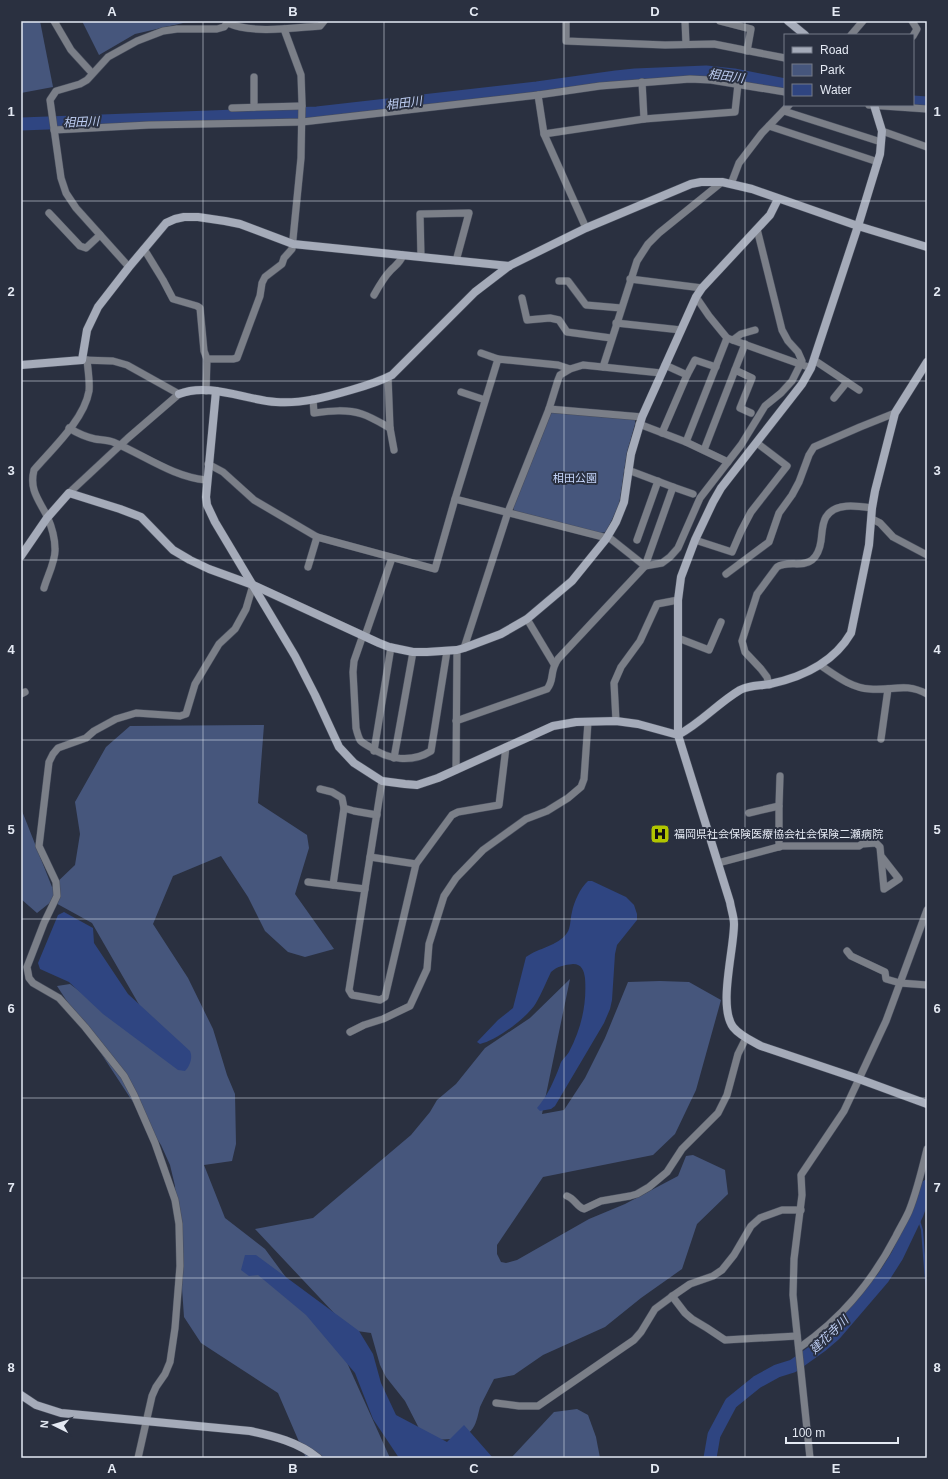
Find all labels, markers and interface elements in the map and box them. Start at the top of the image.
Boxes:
text: A [107,4,117,19]
text: B [288,4,298,19]
text: C [469,4,479,19]
text: D [650,4,660,19]
text: E [832,4,841,19]
legend [784,34,914,106]
text: Road [820,43,849,57]
text: Park [820,63,846,77]
water label: 相田川 [707,67,747,86]
text: Water [820,83,852,97]
water label: 相田川 [385,94,425,112]
text: 1 [7,104,15,119]
text: 1 [933,104,941,119]
water label: 相田川 [63,114,101,130]
text: 2 [7,284,15,299]
text: 2 [933,284,941,299]
text: 3 [7,463,15,478]
text: 3 [933,463,941,478]
park label: 相田公園 [553,472,597,484]
text: 4 [7,642,15,657]
text: 4 [933,642,941,657]
text: 5 [7,822,15,837]
text: 5 [933,822,941,837]
hospital icon: 福岡県社会保険医療協会社会保険二瀬病院 [649,823,671,845]
place label: 福岡県社会保険医療協会社会保険二瀬病院 [674,828,883,840]
text: 6 [7,1001,15,1016]
text: 6 [933,1001,941,1016]
text: 7 [7,1180,15,1195]
text: 7 [933,1180,941,1195]
water label: 建花寺川 [807,1312,853,1357]
text: 8 [7,1360,15,1375]
text: 8 [933,1360,941,1375]
north arrow [34,1405,74,1445]
scale bar [786,1419,898,1445]
text: N [38,1420,50,1429]
text: 100 m [792,1426,825,1440]
text: A [107,1461,117,1476]
text: B [288,1461,298,1476]
text: C [469,1461,479,1476]
text: D [650,1461,660,1476]
text: E [832,1461,841,1476]

